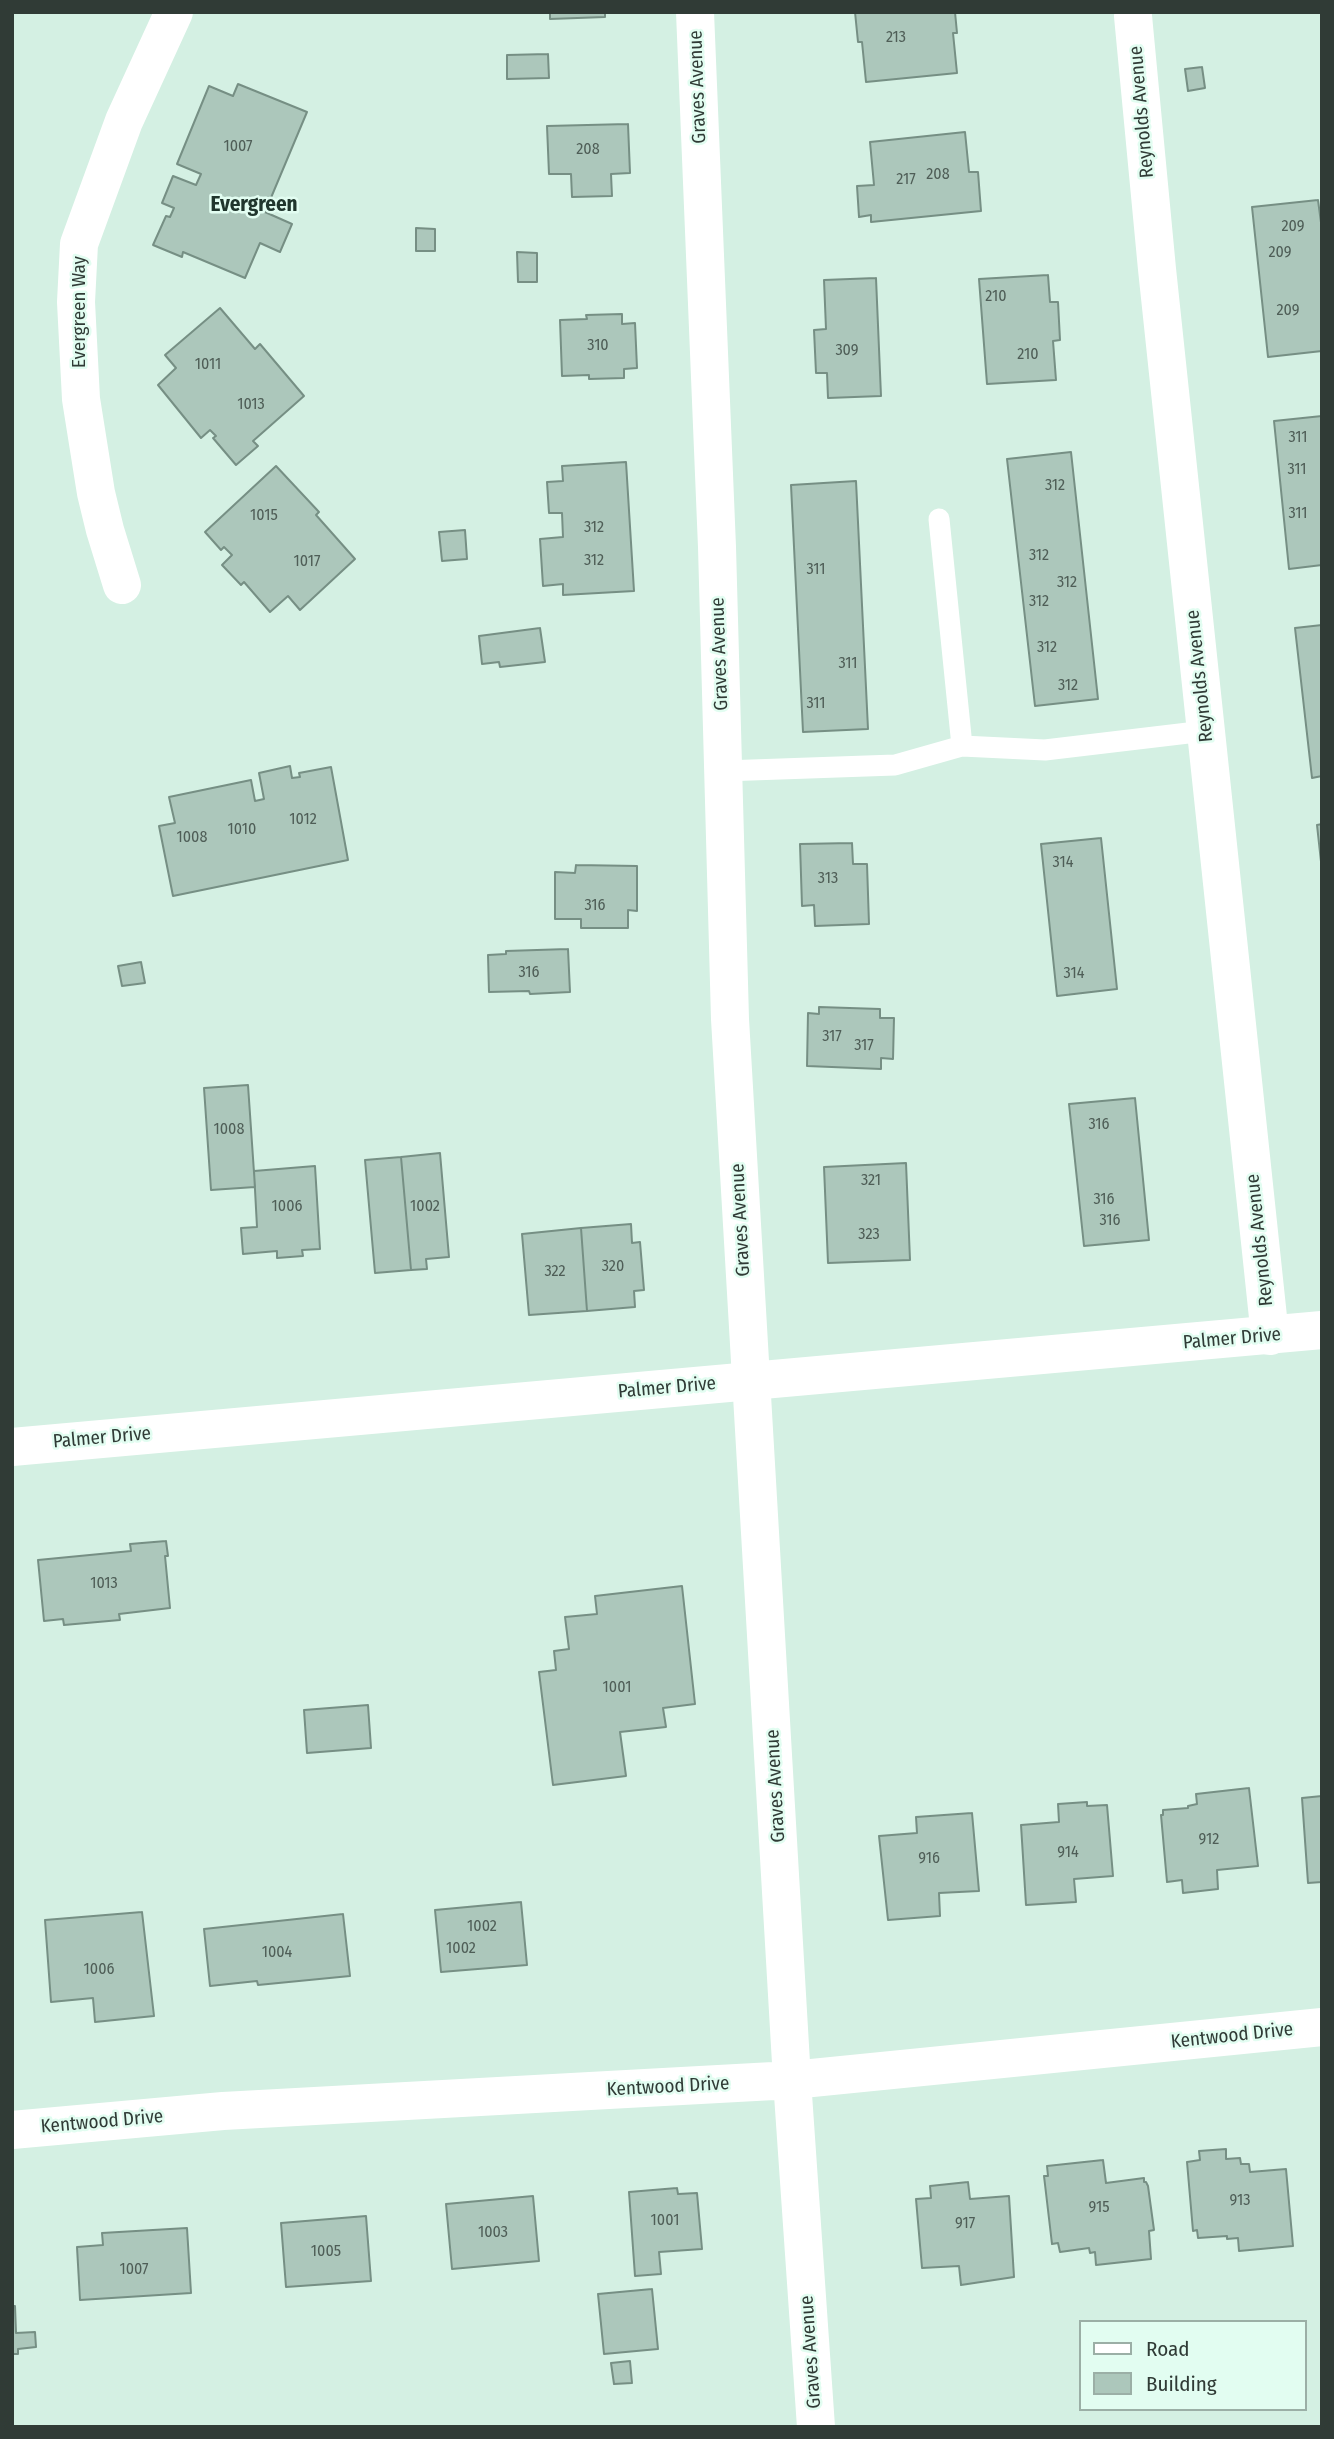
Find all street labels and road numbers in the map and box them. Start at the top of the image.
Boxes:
street label: Graves Avenue [685,30,711,144]
street label: Reynolds Avenue [1125,45,1159,179]
street label: Evergreen Way [69,256,91,368]
street label: Graves Avenue [707,597,733,711]
street label: Reynolds Avenue [1182,609,1218,743]
street label: Graves Avenue [727,1163,755,1277]
street label: Reynolds Avenue [1242,1173,1278,1307]
street label: Palmer Drive [1182,1323,1282,1355]
street label: Palmer Drive [617,1372,717,1404]
street label: Palmer Drive [52,1422,152,1454]
street label: Graves Avenue [762,1729,790,1843]
street label: Kentwood Drive [1170,2018,1294,2054]
street label: Kentwood Drive [606,2072,730,2102]
street label: Kentwood Drive [40,2105,164,2139]
street label: Graves Avenue [796,2295,826,2409]

